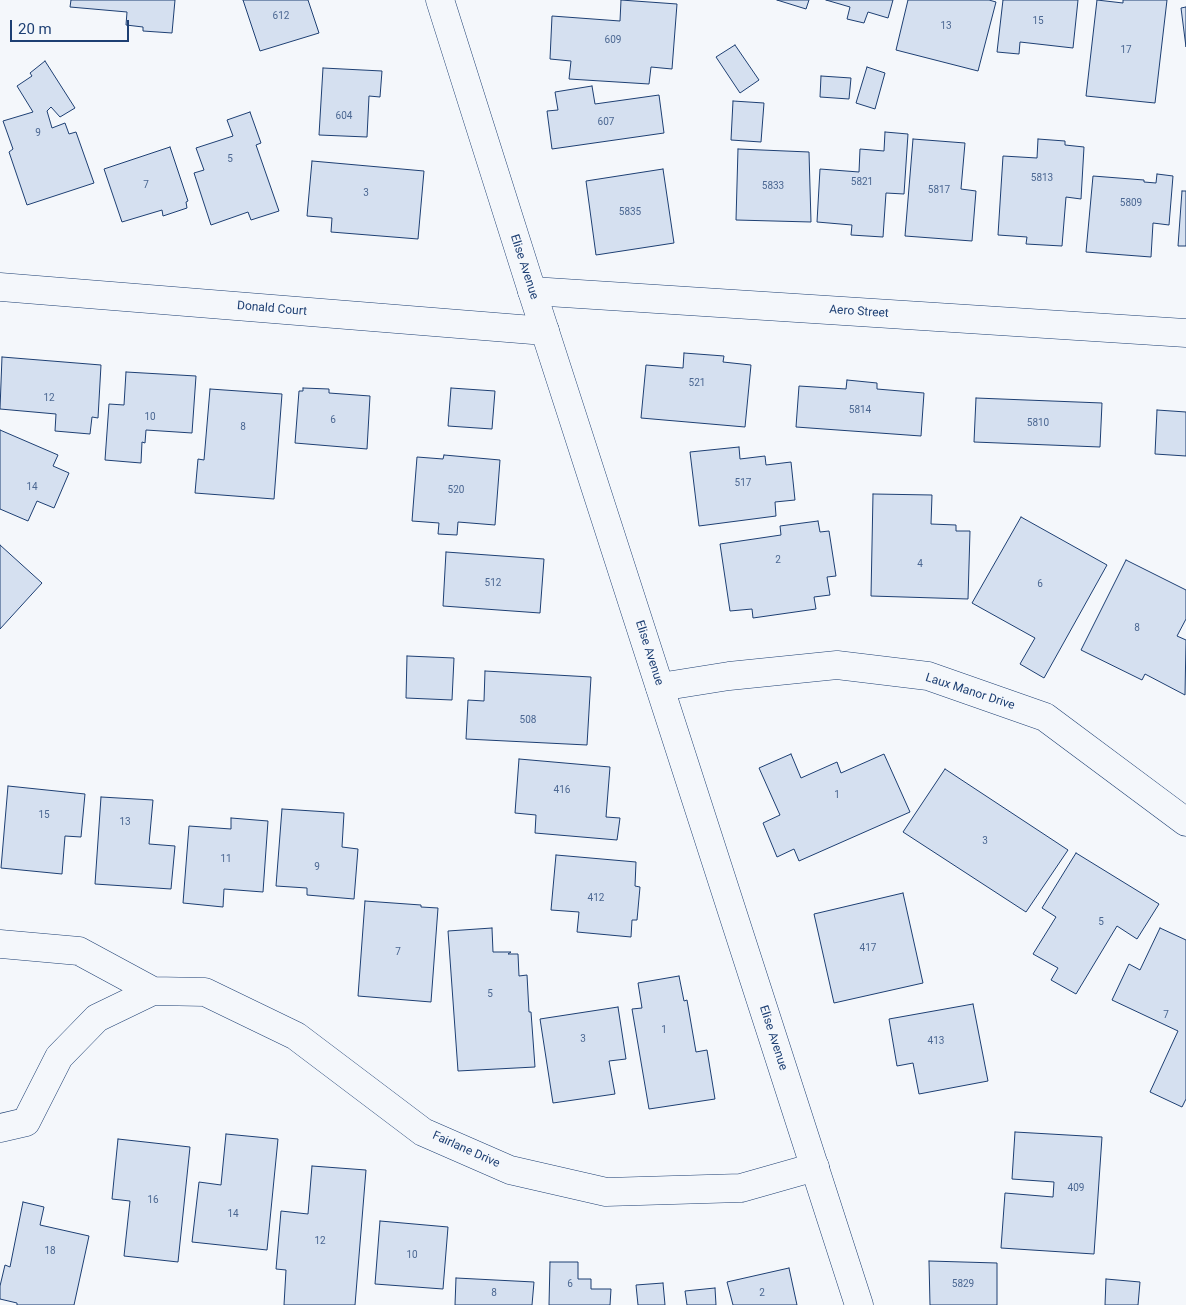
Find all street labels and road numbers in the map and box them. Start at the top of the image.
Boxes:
street label: Elise Avenue [507,233,541,301]
street label: Donald Court [236,299,308,319]
street label: Aero Street [829,303,889,321]
street label: Elise Avenue [632,619,666,687]
street label: Laux Manor Drive [924,671,1016,713]
street label: Elise Avenue [756,1004,790,1072]
street label: Fairlane Drive [430,1129,502,1171]

